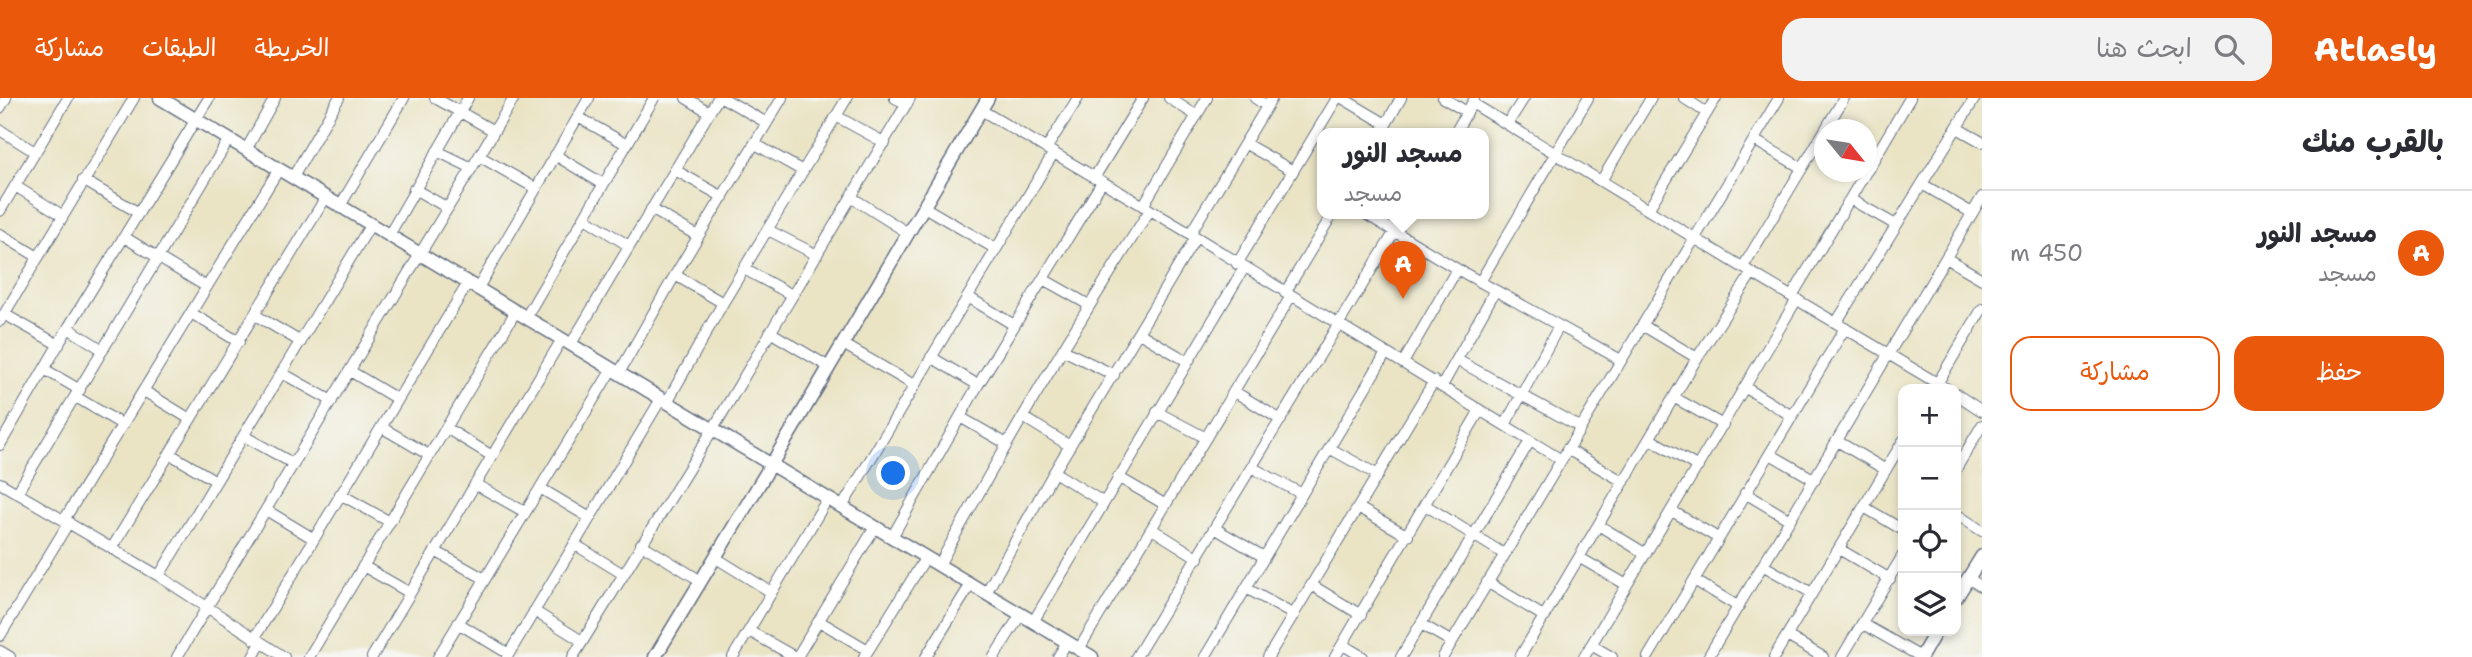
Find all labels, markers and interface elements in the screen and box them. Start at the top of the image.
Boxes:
search box [1782,18,2272,81]
text: Atlasly [2314,27,2437,72]
text: ابحث هنا [2096,30,2192,65]
icon: search [2210,30,2248,68]
text: مشاركة [35,32,104,64]
text: الطبقات [142,32,217,64]
text: الخريطة [255,32,329,64]
north arrow [1814,119,1877,182]
text: بالقرب منك [2302,121,2444,162]
popup [1317,128,1489,219]
text: مسجد النور [1343,135,1463,170]
text: مسجد [1343,178,1402,208]
text: مسجد النور [2258,215,2377,250]
text: 450 m [2010,238,2083,268]
text: A [2412,238,2430,268]
pin: A [1380,241,1426,299]
text: مسجد [2318,258,2377,288]
button: مشاركة [2010,336,2220,411]
button: حفظ [2234,336,2444,411]
map controls [1898,384,1961,636]
button: + [1898,384,1961,447]
button: − [1898,447,1961,510]
your location [876,456,910,490]
button: locate [1898,510,1961,573]
button: layers [1898,573,1961,636]

